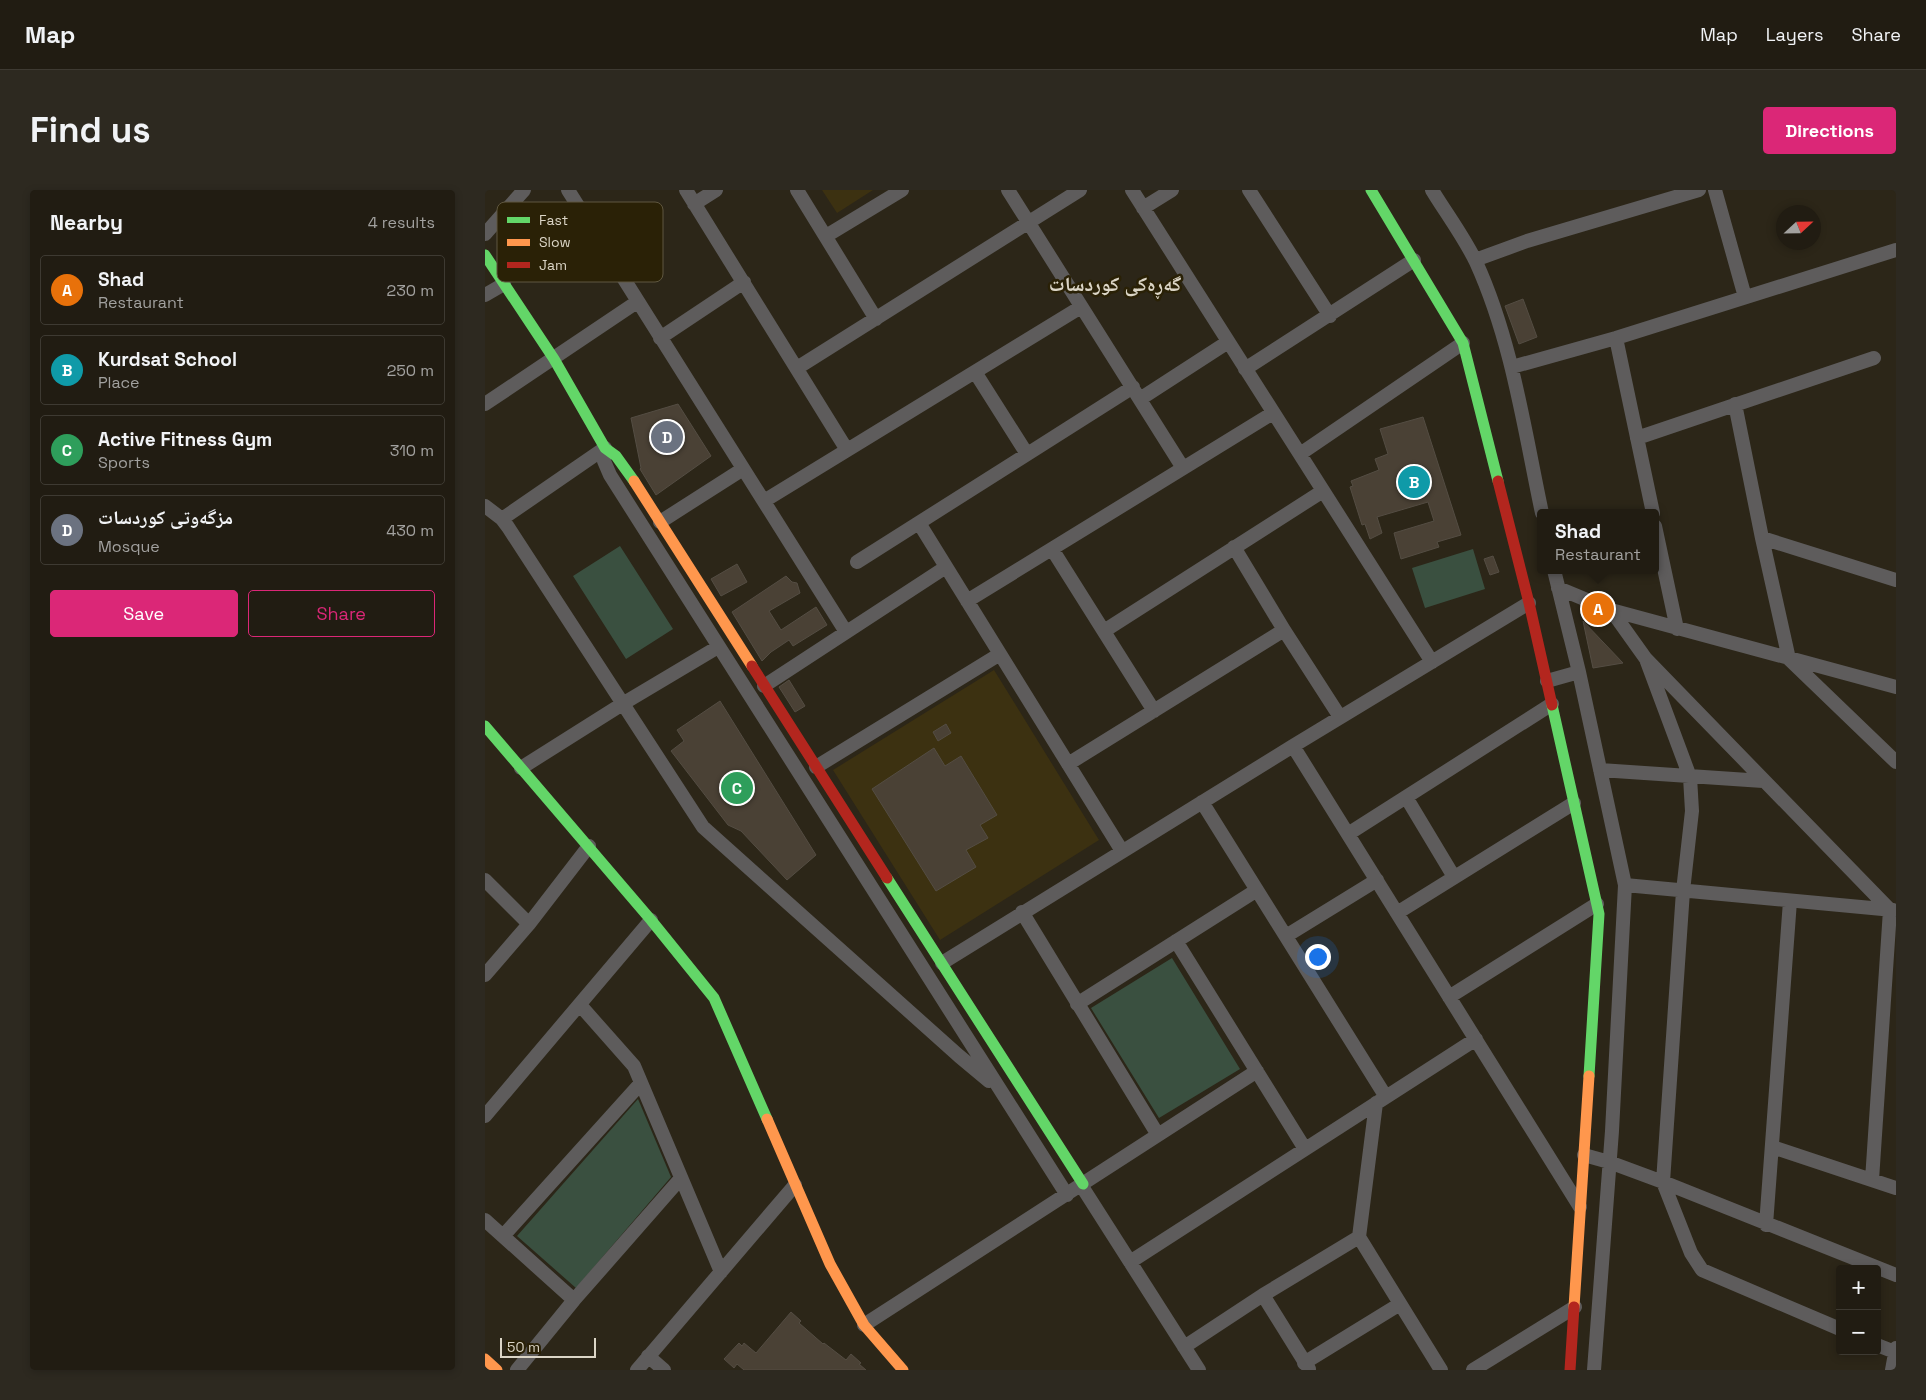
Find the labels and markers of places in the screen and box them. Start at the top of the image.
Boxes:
pin: D [651,418,683,456]
pin: B [1398,463,1430,501]
pin: A [1582,590,1614,628]
pin: C [721,769,753,807]

